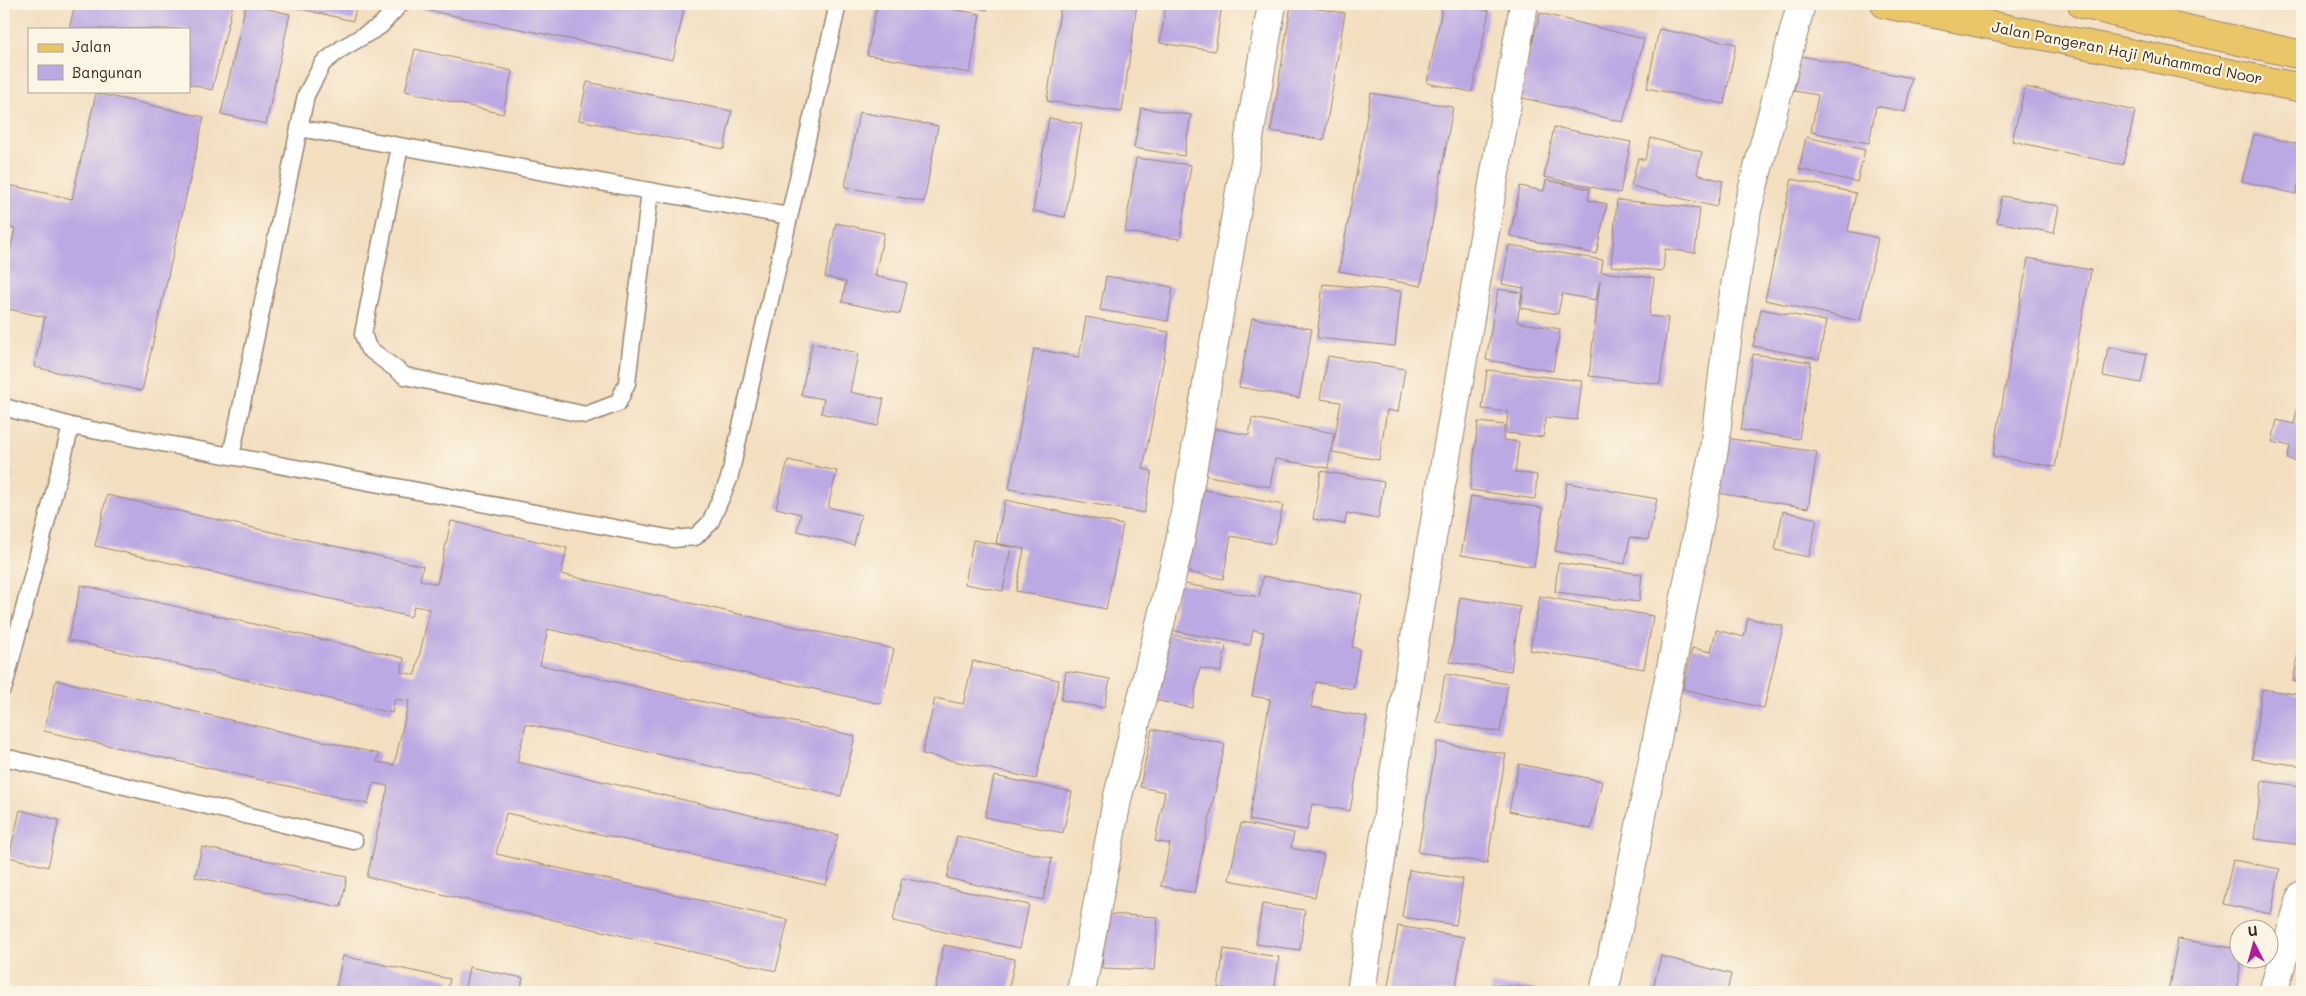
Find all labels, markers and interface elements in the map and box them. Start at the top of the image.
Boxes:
street label: Jalan Pangeran Haji Muhammad Noor [1990,16,2264,88]
legend [28,28,190,92]
text: Jalan [72,36,111,56]
text: Bangunan [72,62,142,82]
north arrow [2228,918,2278,968]
text: U [2247,921,2258,941]

